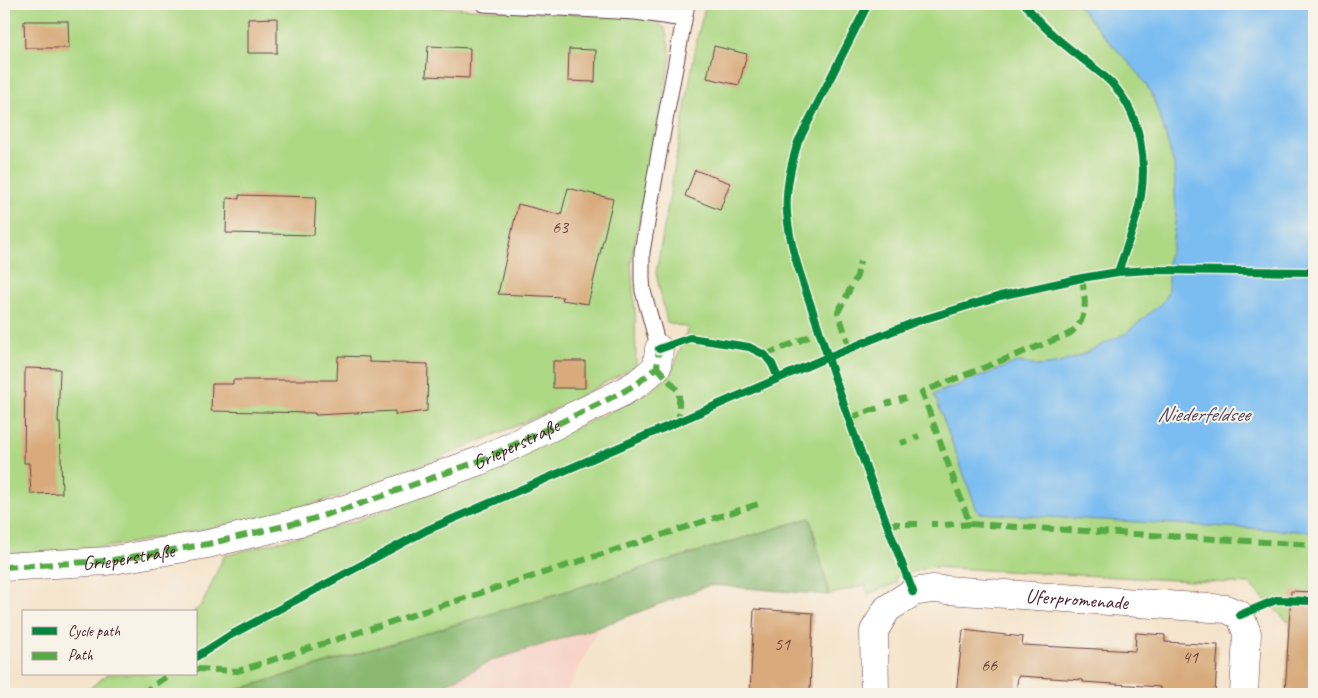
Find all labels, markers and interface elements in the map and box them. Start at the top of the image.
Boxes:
house number: 63 [552,216,570,238]
water label: Niederfeldsee [1157,401,1252,427]
street label: Grieperstraße [470,412,564,475]
street label: Grieperstraße [82,537,178,575]
street label: Uferpromenade [1025,583,1130,615]
legend [22,610,198,676]
text: Cycle path [68,622,120,641]
house number: 51 [774,633,791,655]
text: Path [68,646,94,665]
house number: 41 [1182,646,1199,668]
house number: 66 [981,654,998,676]

